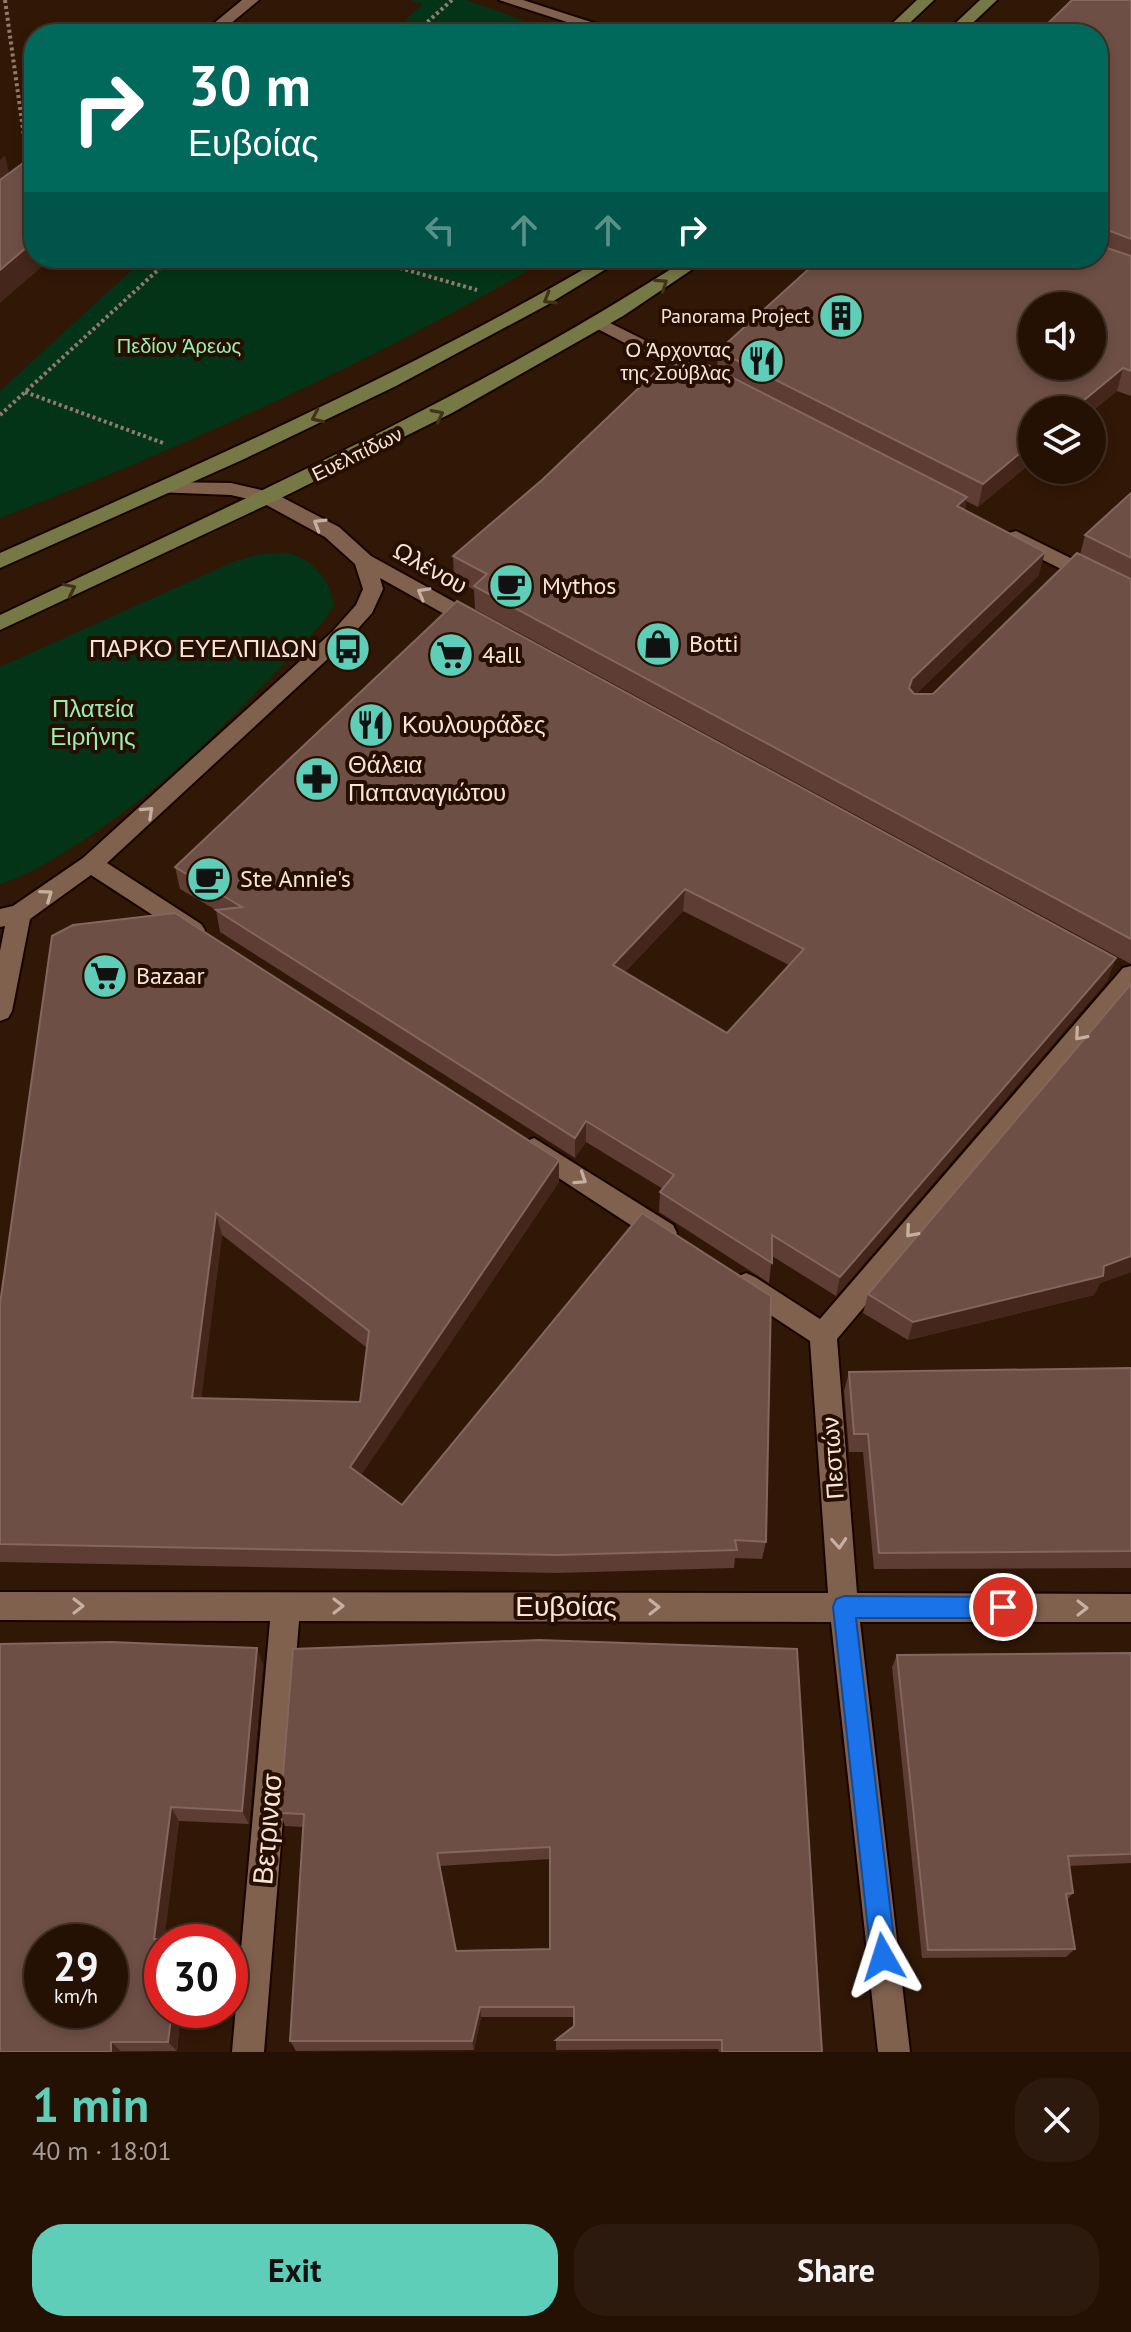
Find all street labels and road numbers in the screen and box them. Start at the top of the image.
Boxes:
street label: Ευελπίδων [307,421,407,487]
street label: Ωλένου [388,535,473,601]
street label: Πεστών [814,1416,851,1500]
street label: Ευβοίας [515,1587,617,1624]
street label: Βετρινασ [243,1772,290,1886]

